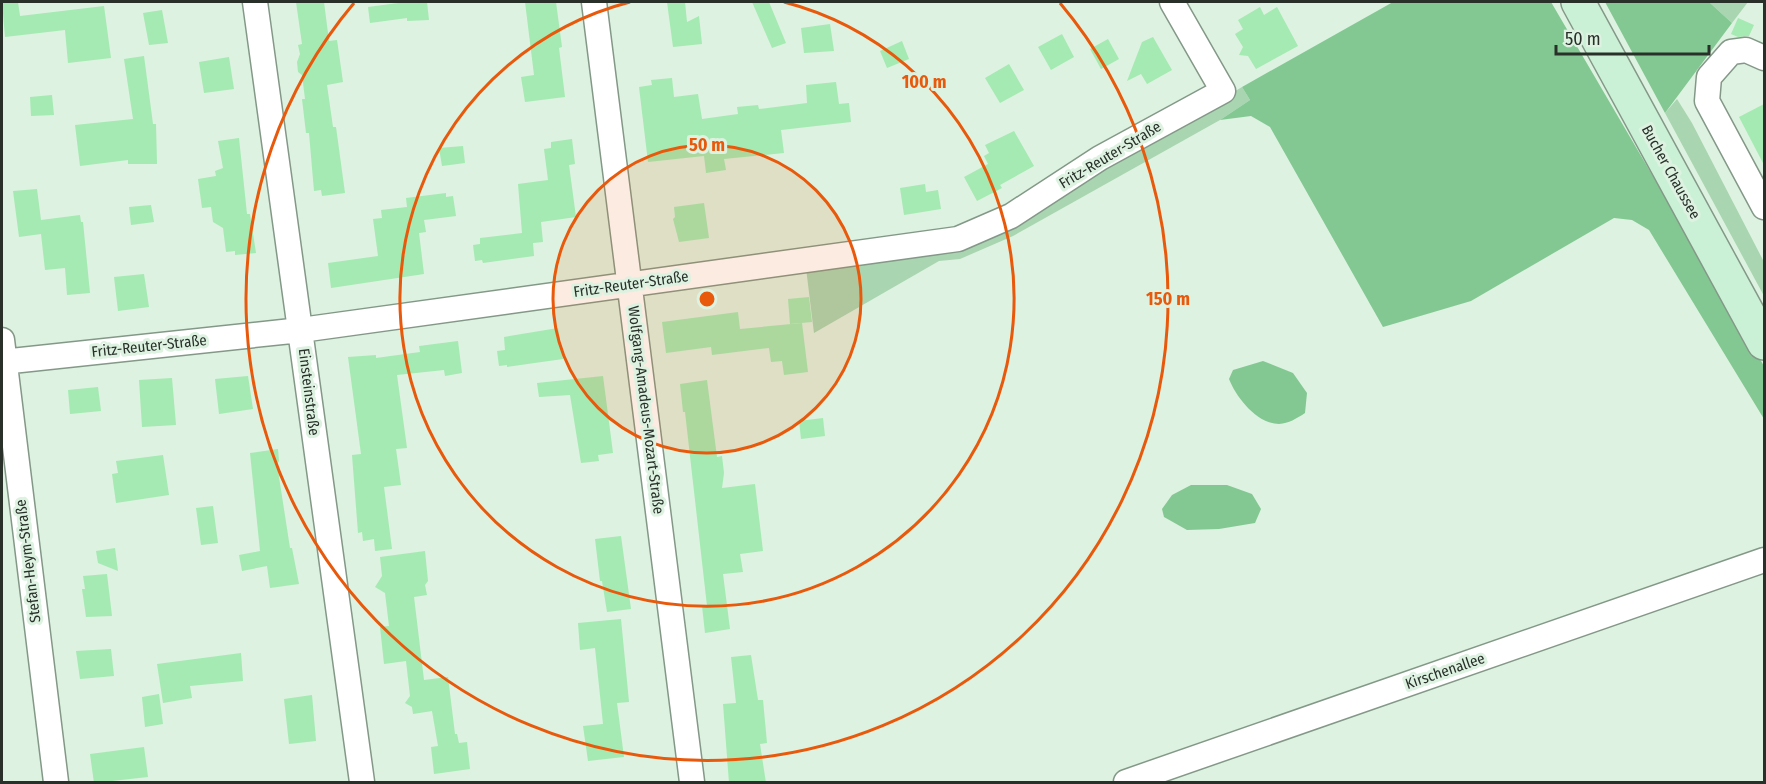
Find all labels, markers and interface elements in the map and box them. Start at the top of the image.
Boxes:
scale bar [1556,18,1709,56]
text: 50 m [1565,28,1601,50]
text: 100 m [902,71,946,93]
street label: Fritz-Reuter-Straße [1056,117,1164,193]
street label: Bucher Chaussee [1638,122,1704,222]
text: 50 m [689,134,725,156]
street label: Fritz-Reuter-Straße [572,267,690,301]
text: 150 m [1146,288,1190,310]
centre of rings [697,289,717,309]
street label: Wolfgang-Amadeus-Mozart-Straße [624,305,668,515]
street label: Fritz-Reuter-Straße [90,331,208,361]
street label: Einsteinstraße [295,347,323,437]
street label: Stefan-Heym-Straße [12,498,44,624]
street label: Kirschenallee [1403,649,1487,693]

